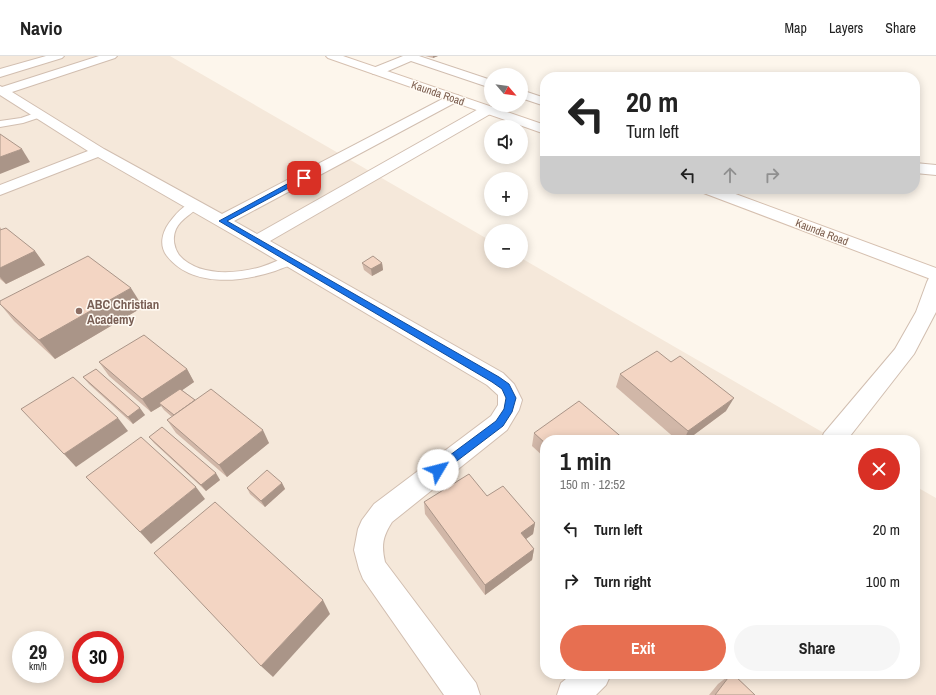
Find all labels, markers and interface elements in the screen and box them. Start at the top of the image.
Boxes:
text: Navio [20,15,62,41]
text: Map [785,19,807,37]
text: Layers [829,19,863,37]
text: Share [885,19,916,37]
north arrow [484,68,528,112]
map controls [484,68,528,268]
street label: Kaunda Road [410,77,466,109]
text: 20 m [626,83,678,121]
icon: left [560,88,612,140]
text: Turn left [626,119,679,144]
button: sound [484,120,528,164]
pin [287,161,321,195]
icon: left [677,164,699,186]
icon: ahead [719,164,741,186]
icon: right [761,164,783,186]
icon: arrive [293,167,315,189]
button: + [484,172,528,216]
street label: Kaunda Road [794,216,850,248]
button: − [484,224,528,268]
place label: ABC Christian Academy [87,296,159,328]
marker: ABC Christian Academy [74,306,84,316]
text: 1 min [560,445,611,477]
button: close [858,448,900,490]
position arrow [417,449,459,491]
text: 150 m · 12:52 [560,476,625,493]
icon: left [560,518,582,540]
text: Turn left [594,519,642,540]
text: 20 m [873,519,900,540]
icon: right [560,570,582,592]
text: Turn right [594,571,651,592]
text: 100 m [866,571,900,592]
button: Exit [560,625,726,671]
button: Share [734,625,900,671]
speed limit sign: 30 [72,631,124,683]
text: 29 [29,638,47,665]
text: km/h [29,660,47,673]

